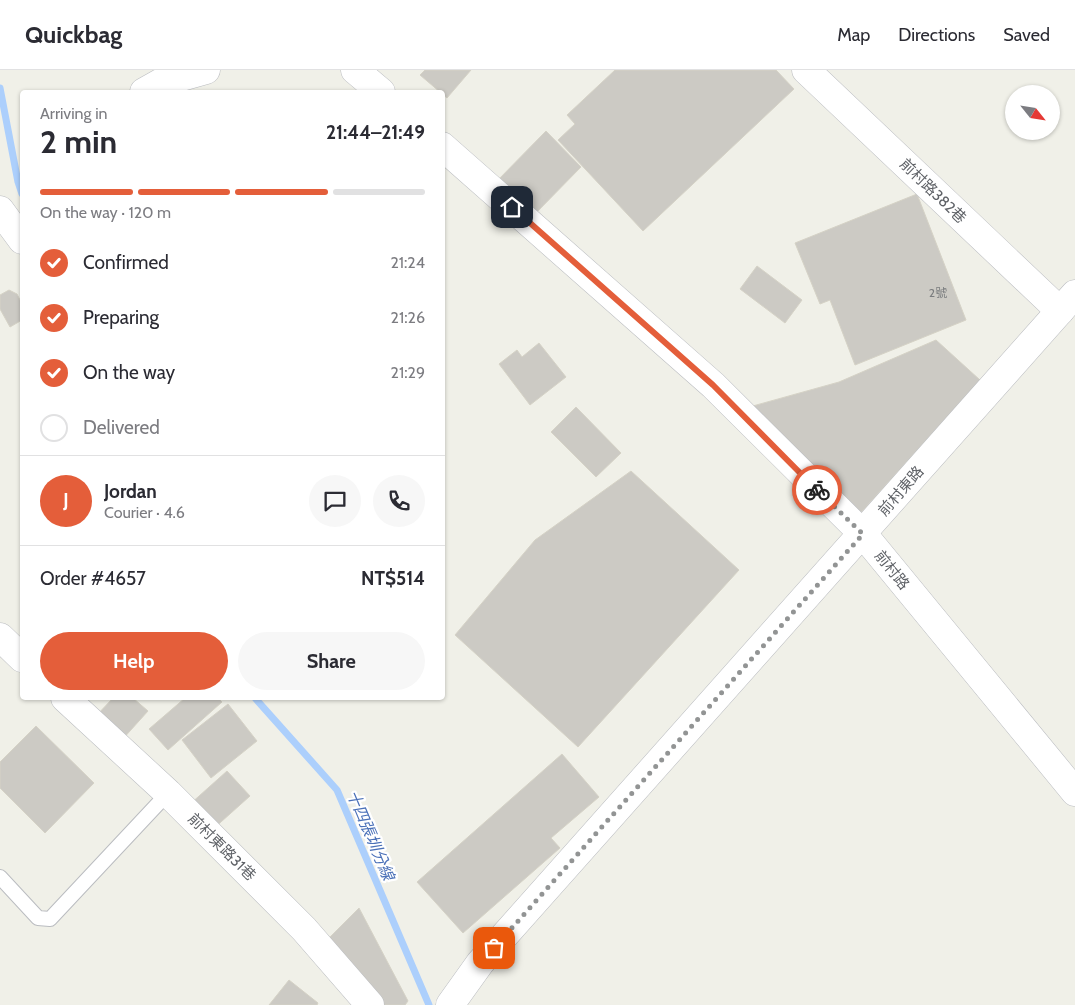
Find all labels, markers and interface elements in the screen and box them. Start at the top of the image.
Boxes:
text: Quickbag [25,20,122,49]
text: Map [837,24,870,46]
text: Directions [898,24,975,46]
text: Saved [1003,24,1050,46]
north arrow [1005,85,1060,140]
map controls [1005,85,1060,140]
text: Arriving in [40,104,107,123]
text: 21:44–21:49 [326,121,425,144]
text: 2 min [40,122,117,161]
street label: 前村路382巷 [896,155,970,227]
pin [491,186,533,228]
icon: home [498,193,526,221]
text: On the way · 120 m [40,203,171,222]
icon: check [40,249,68,277]
text: Confirmed [83,251,169,274]
text: 21:24 [390,253,425,272]
house number: 2號 [929,285,947,300]
icon: check [40,304,68,332]
text: Preparing [83,306,159,329]
text: 21:26 [391,308,425,327]
icon: check [40,359,68,387]
text: On the way [83,361,175,384]
text: 21:29 [391,363,425,382]
text: Delivered [83,416,160,439]
street label: 前村東路 [875,462,927,520]
courier [792,465,842,515]
button: chat [309,475,361,527]
button: phone [373,475,425,527]
icon: bike [803,476,831,504]
text: Jordan [104,480,157,503]
text: J [63,489,69,512]
text: Courier · 4.6 [104,503,185,522]
street label: 前村路 [871,547,913,593]
text: Order #4657 [40,567,146,590]
text: NT$514 [361,567,425,590]
button: Help [40,632,228,690]
button: Share [238,632,425,690]
water label: 十四張圳分線 [343,787,399,885]
street label: 前村東路31巷 [185,810,259,884]
pin [473,927,515,969]
icon: bag [480,934,508,962]

